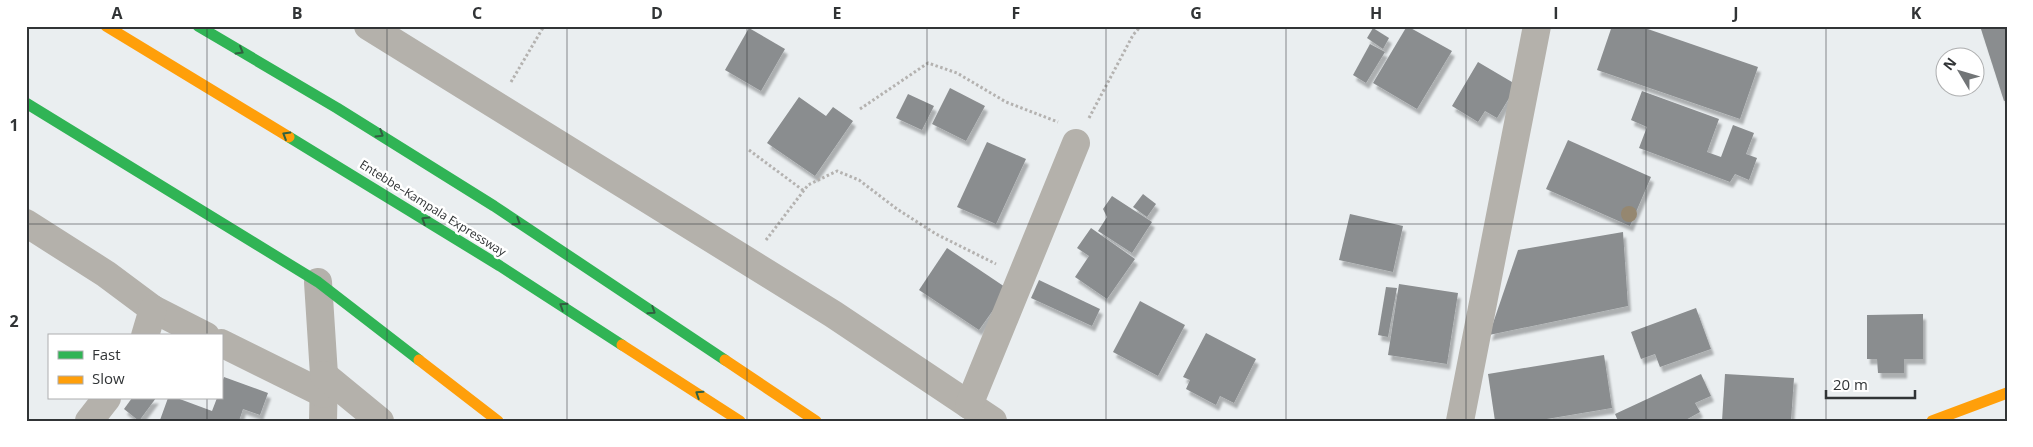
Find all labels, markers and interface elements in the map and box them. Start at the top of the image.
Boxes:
text: A [111,2,123,24]
text: B [292,2,302,24]
text: C [472,2,482,24]
text: D [651,2,663,24]
text: E [833,2,842,24]
text: F [1012,2,1020,24]
text: G [1190,2,1202,24]
text: H [1370,2,1382,24]
text: I [1553,2,1559,24]
text: J [1731,2,1739,24]
text: K [1911,2,1922,24]
one-way arrow [235,44,244,54]
north arrow [1936,48,1986,98]
text: N [1938,53,1960,74]
text: 1 [9,114,19,136]
one-way arrow [374,128,383,138]
one-way arrow [283,131,292,141]
street label: Entebbe–Kampala Expressway [357,156,510,261]
one-way arrow [511,215,520,225]
one-way arrow [422,216,431,226]
one-way arrow [559,303,568,312]
one-way arrow [647,305,656,314]
text: 2 [9,310,19,332]
legend [48,334,222,400]
text: Fast [92,344,121,364]
scale bar [1826,367,1914,399]
text: Slow [92,368,125,388]
text: 20 m [1833,374,1868,394]
one-way arrow [695,391,704,401]

